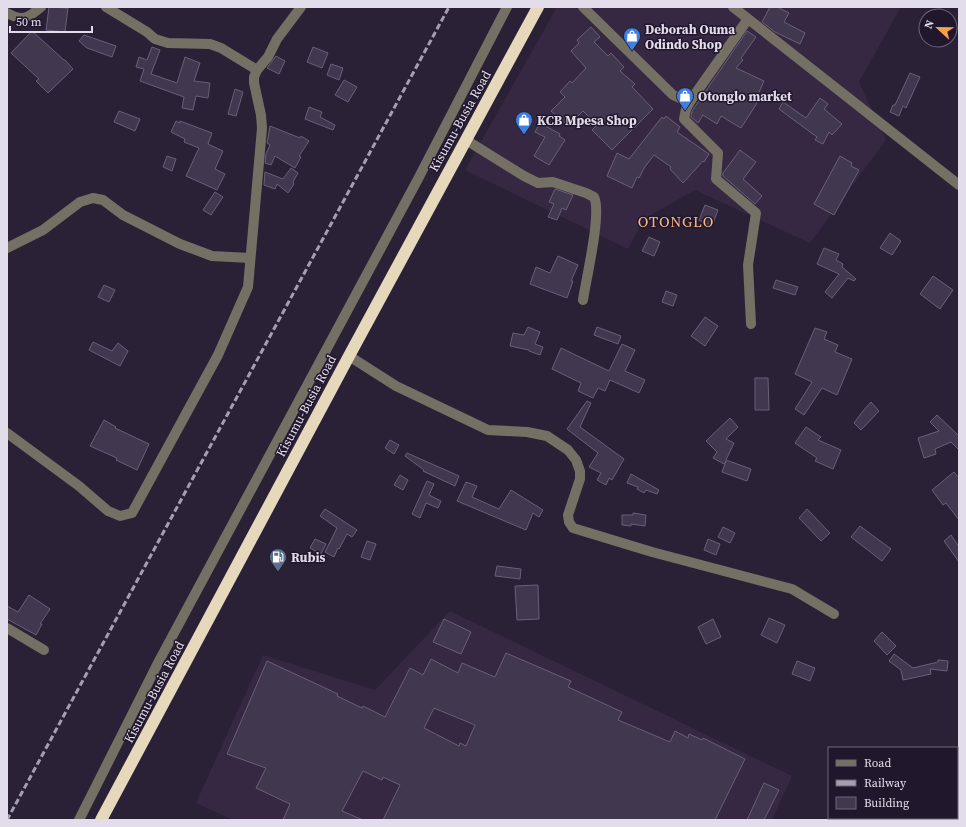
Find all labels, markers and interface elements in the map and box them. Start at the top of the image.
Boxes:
scale bar [10,8,92,34]
north arrow [918,8,958,48]
text: 50 m [16,14,42,30]
text: N [921,18,938,31]
place label: Deborah Ouma Odindo Shop [645,21,735,53]
shop icon: Deborah Ouma Odindo Shop [622,26,642,51]
street label: Kisumu-Busia Road [425,67,495,175]
shop icon: Otonglo market [675,86,695,111]
place label: Otonglo market [698,88,792,105]
shop icon: KCB Mpesa Shop [514,110,534,135]
place label: KCB Mpesa Shop [537,112,637,129]
district label: OTONGLO [638,211,714,232]
street label: Kisumu-Busia Road [272,351,340,460]
fuel station icon: Rubis [268,547,288,572]
place label: Rubis [291,549,325,566]
street label: Kisumu-Busia Road [120,637,188,746]
legend [828,747,958,819]
text: Road [864,755,891,771]
text: Railway [864,775,907,791]
text: Building [864,795,909,811]

